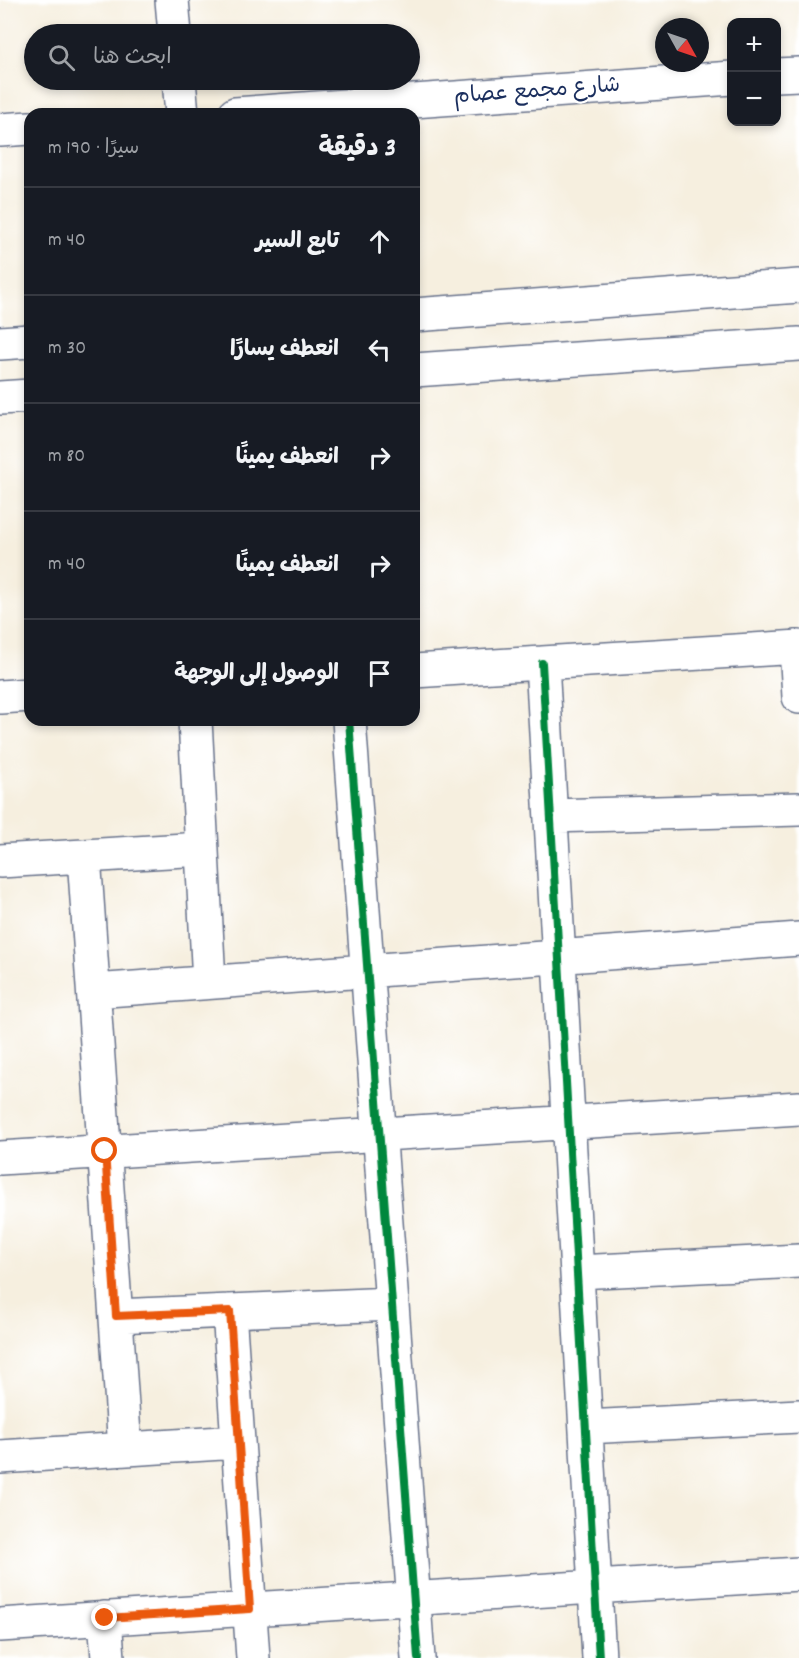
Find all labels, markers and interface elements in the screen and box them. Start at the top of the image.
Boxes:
north arrow [655,18,709,72]
map controls [727,18,781,126]
button: + [727,18,781,72]
search box [24,24,420,90]
icon: search [45,41,78,74]
text: ابحث هنا [93,43,172,74]
street label: شارع مجمع عصام [453,71,621,113]
button: − [727,72,781,126]
text: 3 دقيقة [319,131,396,168]
text: سيرًا · 190 m [48,135,139,163]
icon: ahead [363,225,396,258]
text: 40 m [48,227,86,255]
text: تابع السير [256,227,339,258]
icon: left [363,333,396,366]
text: 30 m [48,335,86,363]
text: انعطف يسارًا [230,335,339,366]
icon: right [363,441,396,474]
text: 80 m [48,443,85,471]
text: انعطف يمينًا [236,443,339,474]
icon: right [363,549,396,582]
text: 40 m [48,551,86,579]
text: انعطف يمينًا [236,551,339,582]
icon: arrive [363,657,396,690]
text: الوصول إلى الوجهة [174,659,339,690]
route start [91,1137,117,1163]
route end [91,1604,117,1630]

